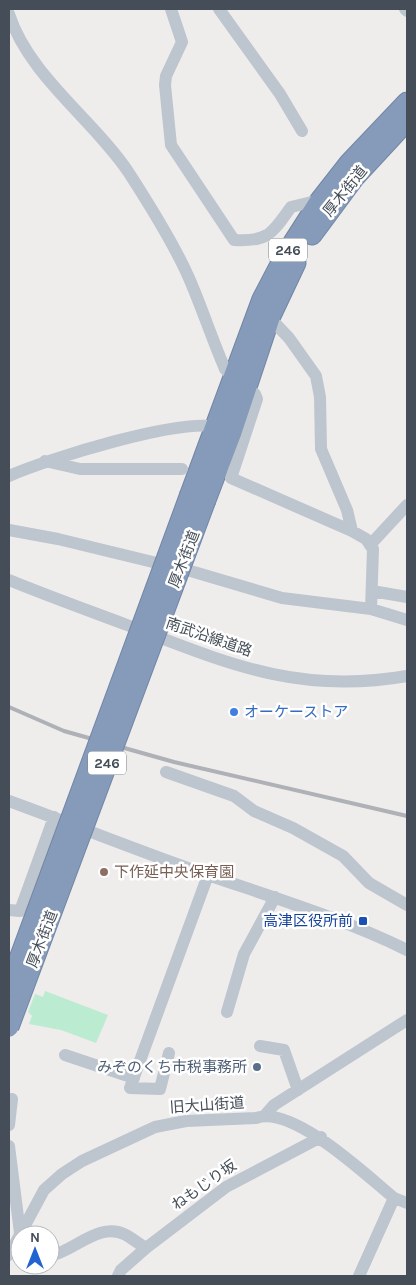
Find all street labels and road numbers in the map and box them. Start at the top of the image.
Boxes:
street label: 厚木街道 [319,162,371,220]
road number: 246 [269,238,307,262]
street label: 厚木街道 [165,528,203,590]
street label: 南武沿線道路 [164,614,254,660]
road number: 246 [88,751,126,774]
street label: 厚木街道 [23,908,61,970]
street label: 旧大山街道 [169,1093,245,1117]
street label: ねもじり坂 [168,1156,240,1214]

